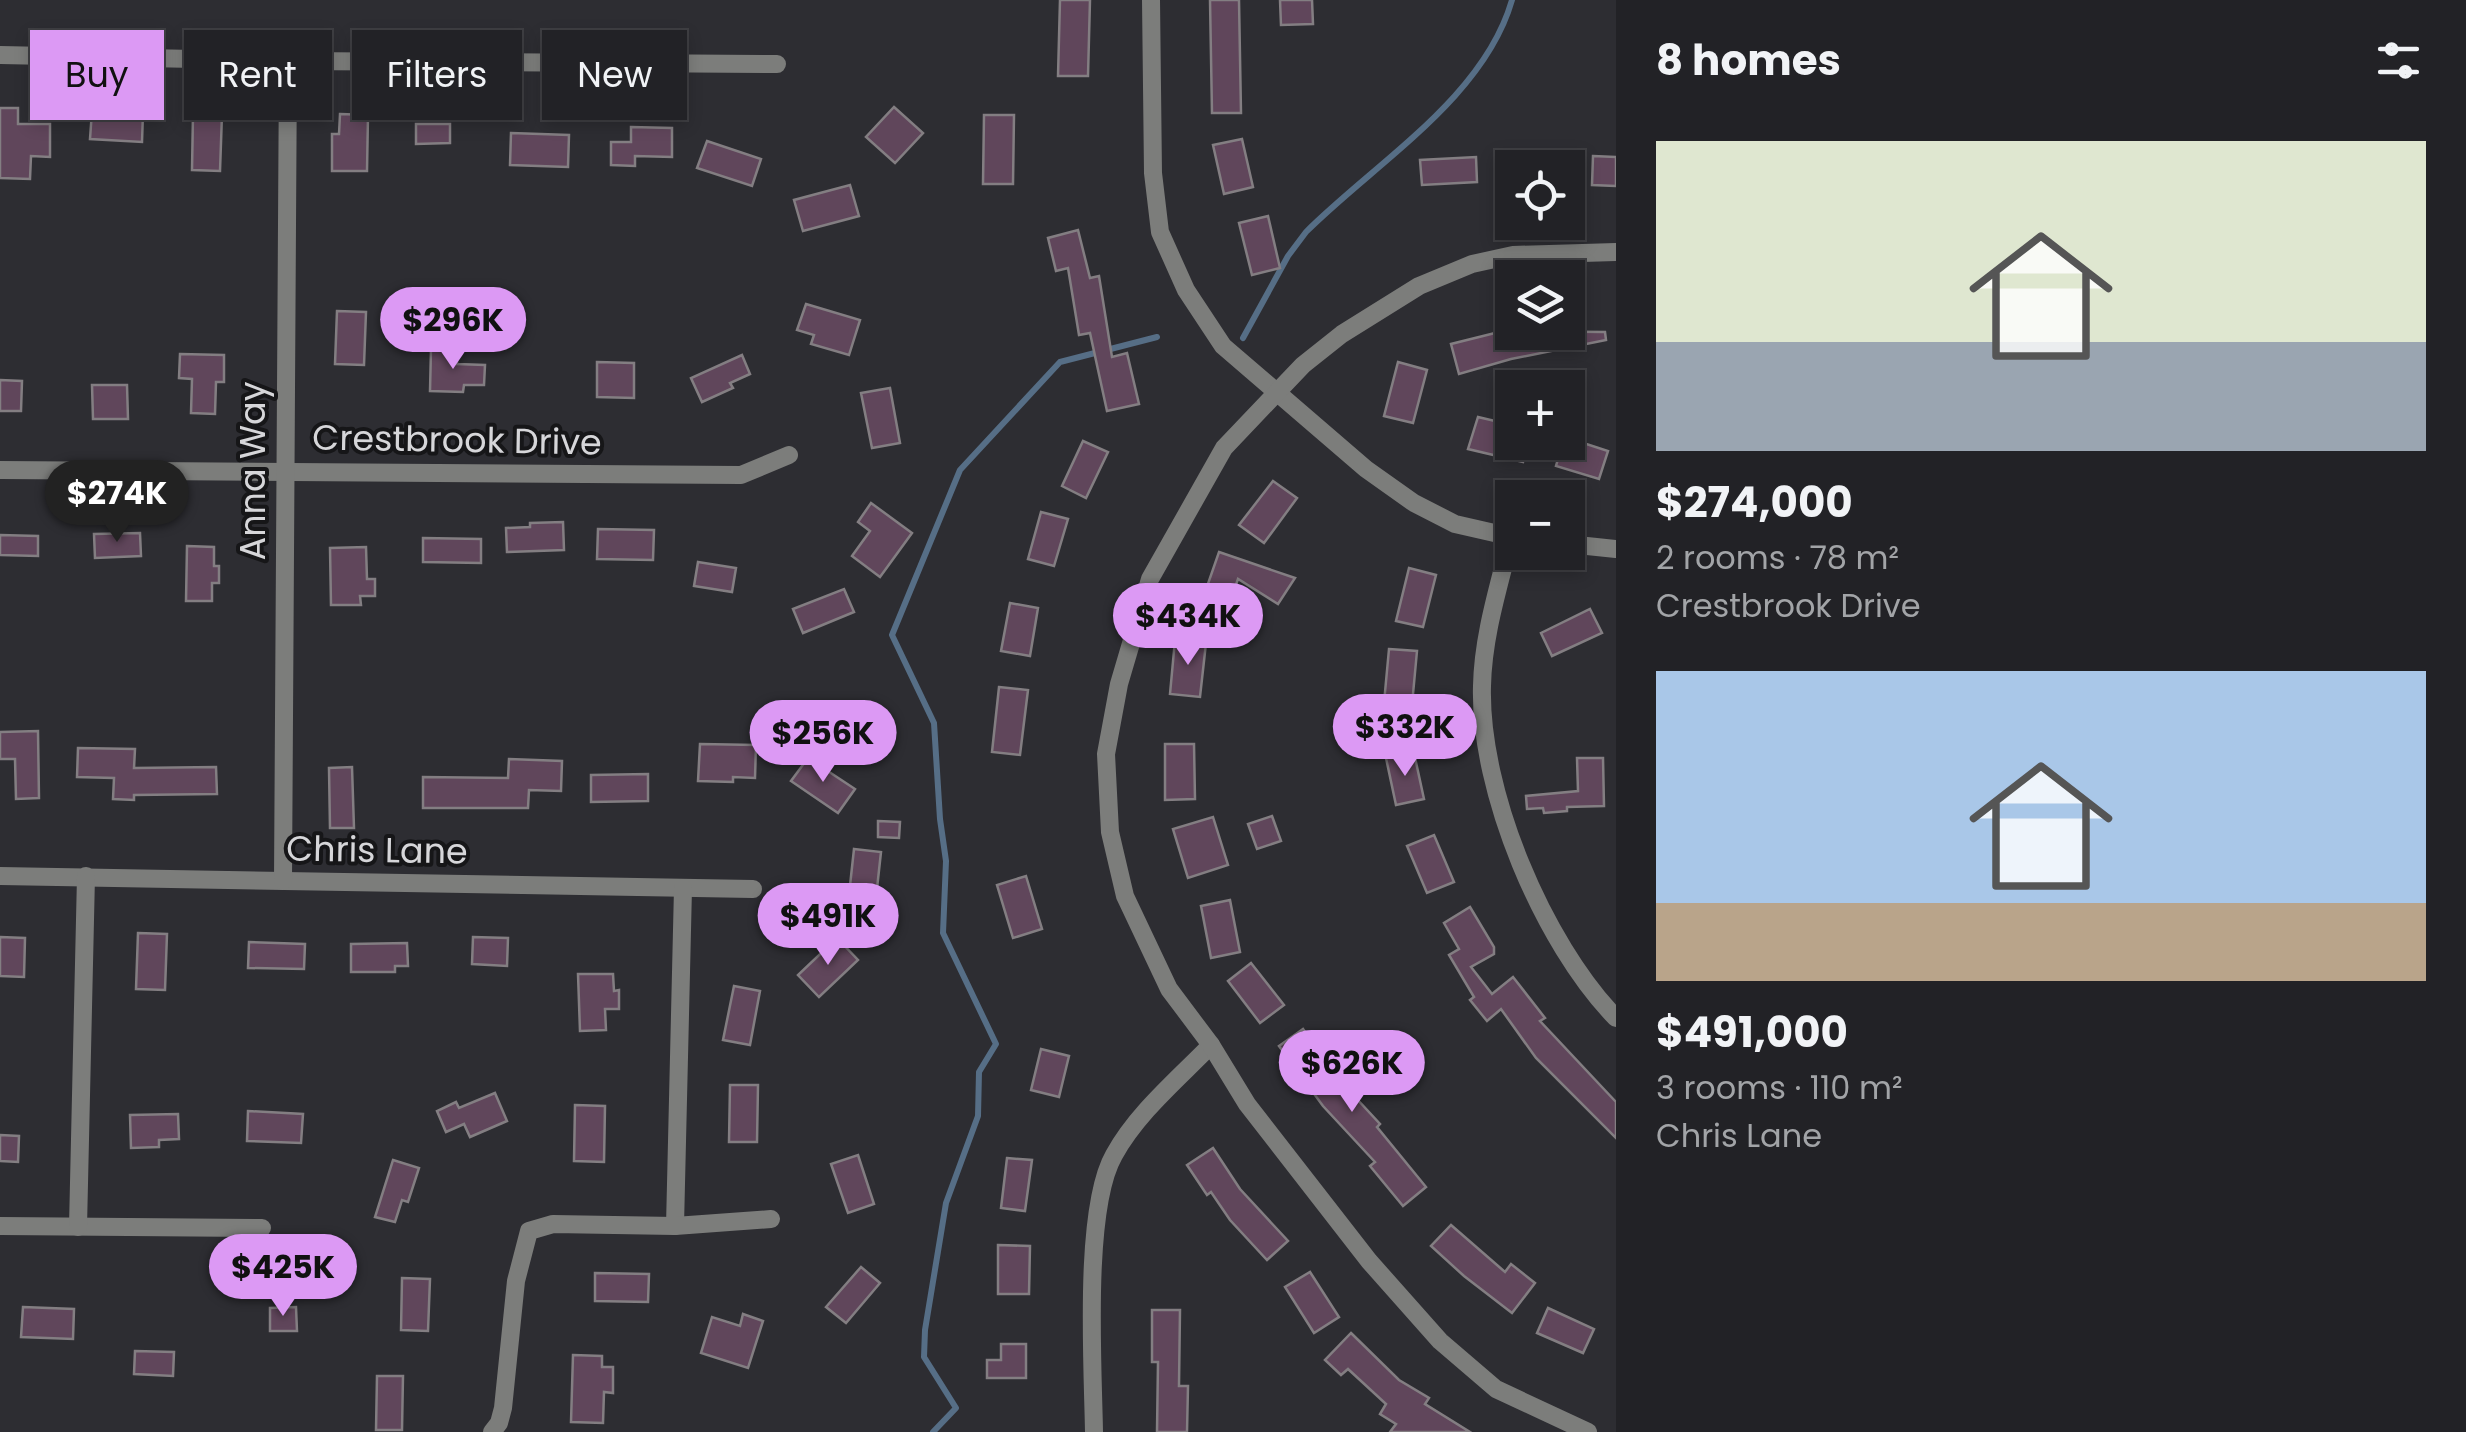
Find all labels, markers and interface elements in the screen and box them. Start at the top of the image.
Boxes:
chip: Buy [30,30,164,120]
chip: Rent [184,30,332,120]
chip: Filters [352,30,522,120]
chip: New [542,30,687,120]
text: 8 homes [1656,31,1841,90]
icon: filters [2371,33,2426,88]
map controls [1495,150,1585,570]
button: locate [1495,150,1585,240]
icon: home [1951,206,2131,386]
button: layers [1495,260,1585,350]
pin: $296K [383,287,523,372]
text: $296K [402,297,504,342]
button: + [1495,370,1585,460]
street label: Anna Way [228,381,277,560]
street label: Crestbrook Drive [312,412,602,467]
pin: $274K [47,460,187,545]
text: $274K [67,470,167,515]
text: $274,000 [1656,473,1853,532]
button: − [1495,480,1585,570]
text: 2 rooms · 78 m² [1656,535,1899,580]
pin: $434K [1118,583,1258,668]
text: Crestbrook Drive [1656,583,1921,628]
text: $434K [1135,593,1241,638]
pin: $332K [1335,694,1475,779]
pin: $256K [753,700,893,785]
text: $332K [1355,704,1455,749]
text: $256K [772,710,874,755]
icon: home [1951,736,2131,916]
street label: Chris Lane [286,823,468,876]
pin: $491K [758,883,898,968]
text: $491K [780,893,876,938]
text: $491,000 [1656,1003,1848,1062]
pin: $626K [1282,1030,1422,1115]
text: $626K [1301,1040,1403,1085]
text: 3 rooms · 110 m² [1656,1065,1902,1110]
text: Chris Lane [1656,1113,1822,1158]
pin: $425K [213,1234,353,1319]
text: $425K [231,1244,335,1289]

